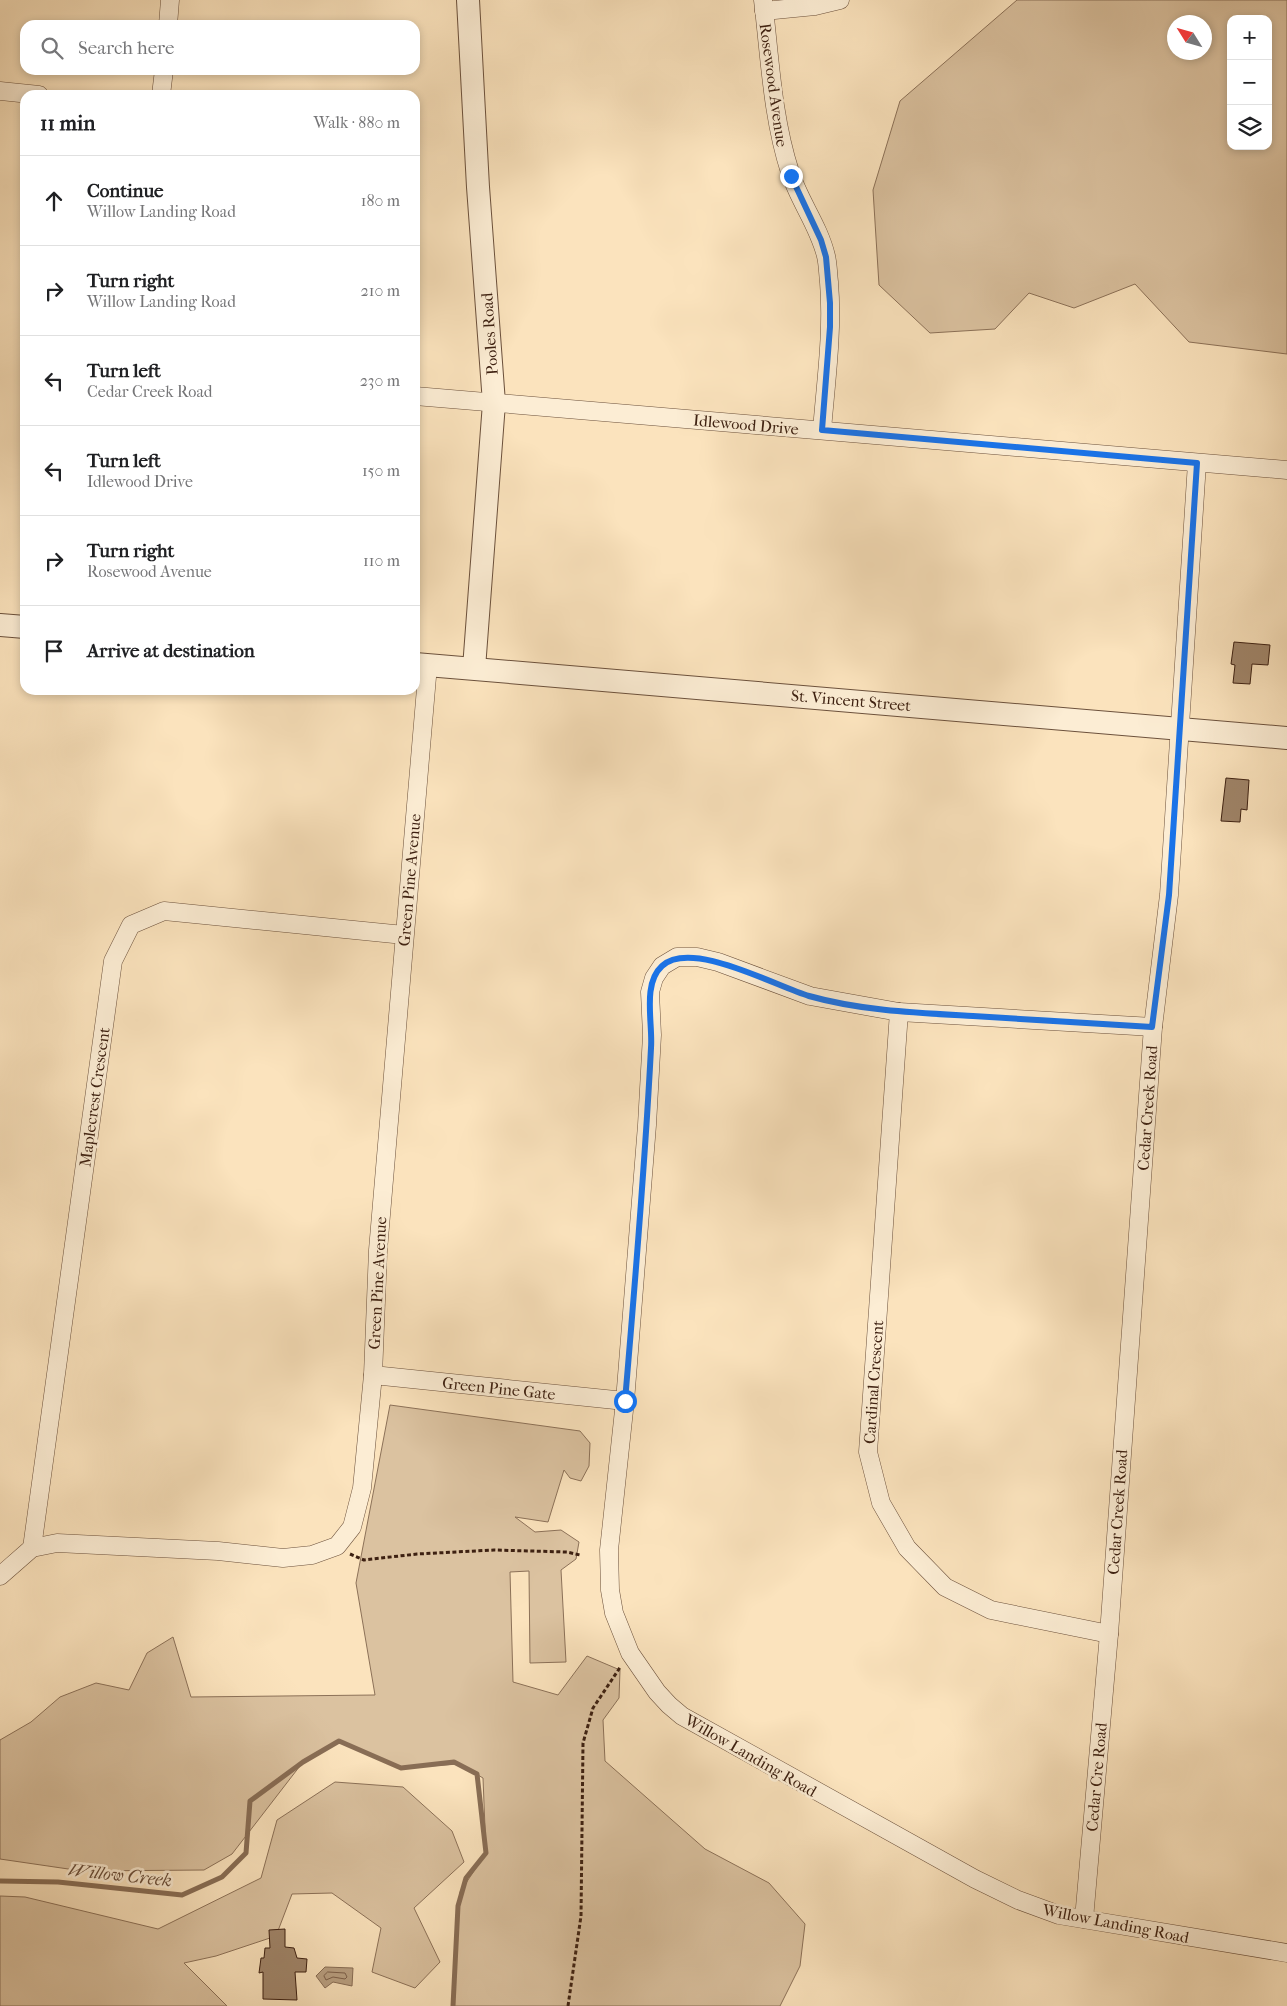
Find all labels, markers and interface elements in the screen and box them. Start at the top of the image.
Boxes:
north arrow [1167,15,1212,60]
map controls [1227,15,1272,150]
button: + [1227,15,1272,60]
search box [20,20,420,75]
street label: Rosewood Avenue [755,22,792,148]
icon: search [38,34,66,62]
text: Search here [78,37,174,59]
button: − [1227,60,1272,105]
button: layers [1227,105,1272,150]
text: 11 min [40,111,95,135]
text: Walk · 880 m [314,113,400,132]
route end [780,165,803,188]
text: Continue [87,180,163,202]
icon: ahead [40,187,68,215]
text: 180 m [361,191,400,210]
text: Willow Landing Road [87,202,236,221]
text: Turn right [87,270,174,292]
icon: right [40,277,68,305]
text: 210 m [361,281,400,300]
text: Willow Landing Road [87,292,236,311]
street label: Pooles Road [477,292,502,376]
text: Turn left [87,360,161,382]
icon: left [40,367,68,395]
text: 230 m [360,371,400,390]
text: Cedar Creek Road [87,382,213,401]
street label: Idlewood Drive [692,410,800,439]
text: Turn left [87,450,161,472]
icon: left [40,457,68,485]
text: 150 m [362,461,400,480]
text: Idlewood Drive [87,472,193,491]
text: Turn right [87,540,174,562]
icon: right [40,547,68,575]
text: 110 m [363,551,400,570]
text: Rosewood Avenue [87,562,212,581]
icon: arrive [40,637,68,665]
text: Arrive at destination [87,640,255,662]
street label: St. Vincent Street [790,686,912,715]
street label: Green Pine Avenue [394,813,425,947]
street label: Maplecrest Crescent [75,1026,114,1168]
street label: Cedar Creek Road [1134,1044,1161,1171]
street label: Green Pine Avenue [365,1216,390,1350]
street label: Cardinal Crescent [860,1319,887,1444]
street label: Green Pine Gate [441,1373,557,1404]
route start [614,1390,637,1413]
street label: Cedar Creek Road [1104,1448,1131,1575]
street label: Willow Landing Road [681,1709,820,1801]
street label: Cedar Cre Road [1082,1721,1111,1832]
water label: Willow Creek [67,1860,173,1891]
street label: Willow Landing Road [1040,1900,1191,1947]

